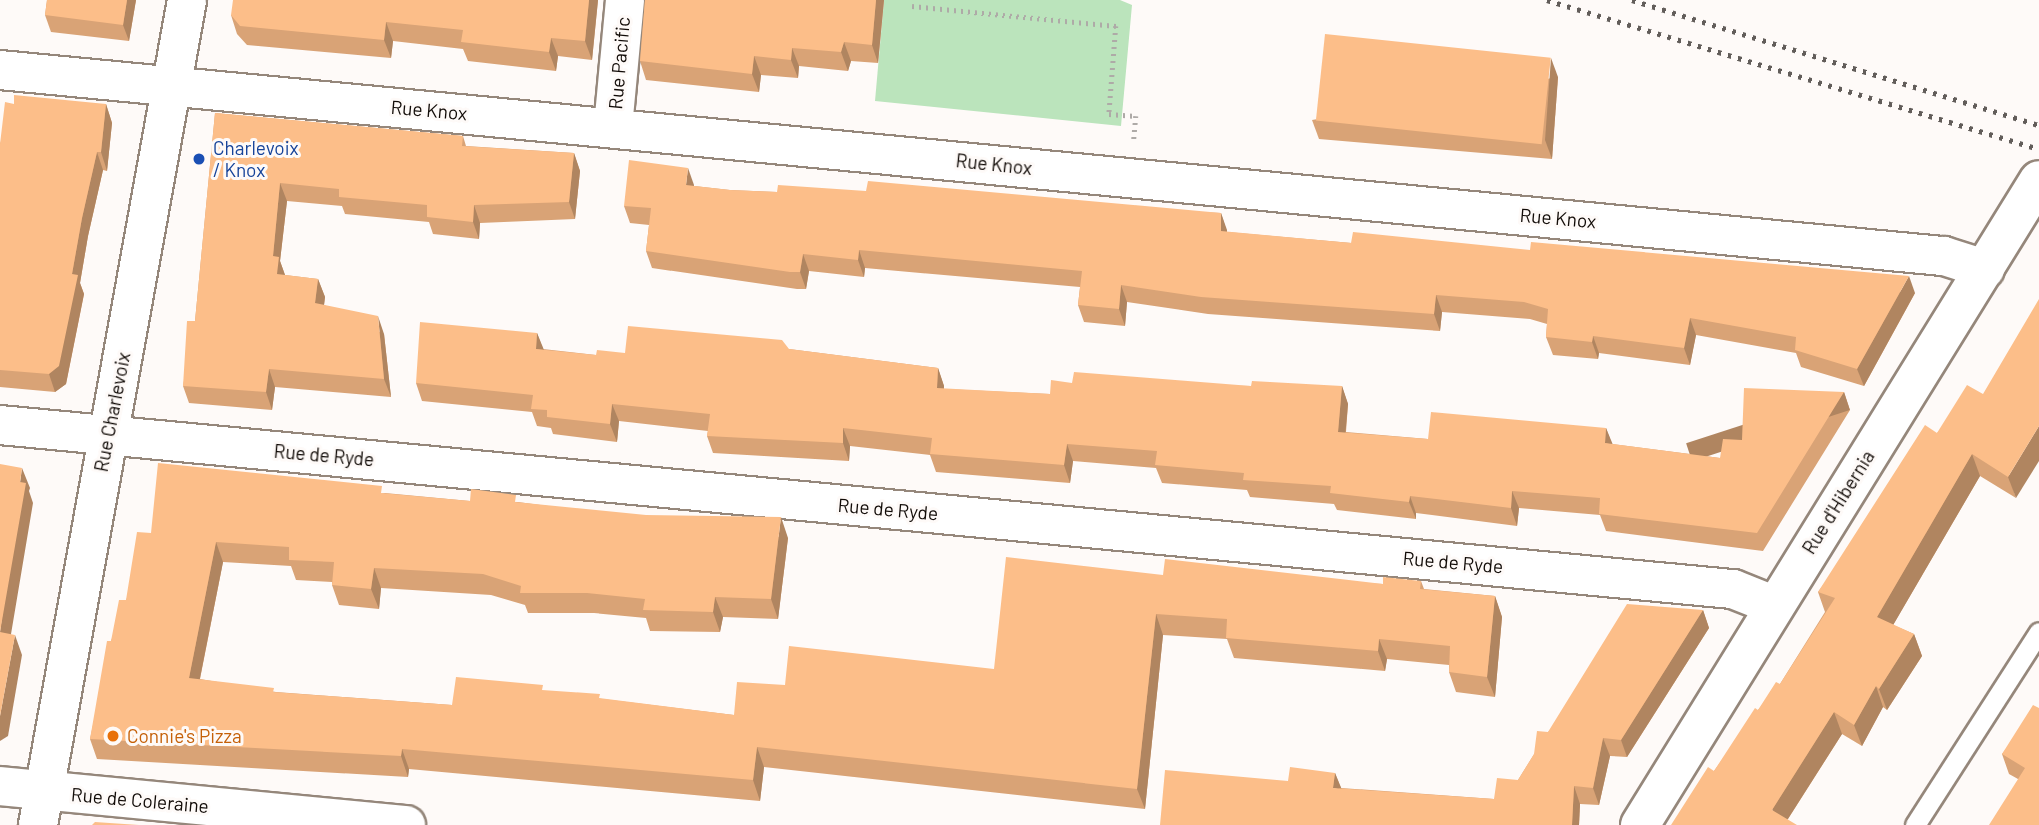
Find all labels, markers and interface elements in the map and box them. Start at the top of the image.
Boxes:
street label: Rue Pacific [604,16,634,110]
street label: Rue Knox [390,95,468,125]
place label: Charlevoix / Knox [213,137,299,181]
street label: Rue Knox [955,149,1033,179]
marker: Charlevoix / Knox [191,151,207,167]
street label: Rue Knox [1519,203,1597,233]
street label: Rue Charlevoix [89,350,135,474]
street label: Rue de Ryde [273,439,375,471]
street label: Rue d'Hibernia [1797,446,1879,558]
street label: Rue de Ryde [837,493,939,525]
street label: Rue de Ryde [1402,546,1504,578]
place label: Connie's Pizza [127,725,242,747]
marker: Connie's Pizza [105,728,121,744]
street label: Rue de Coleraine [70,783,210,817]

